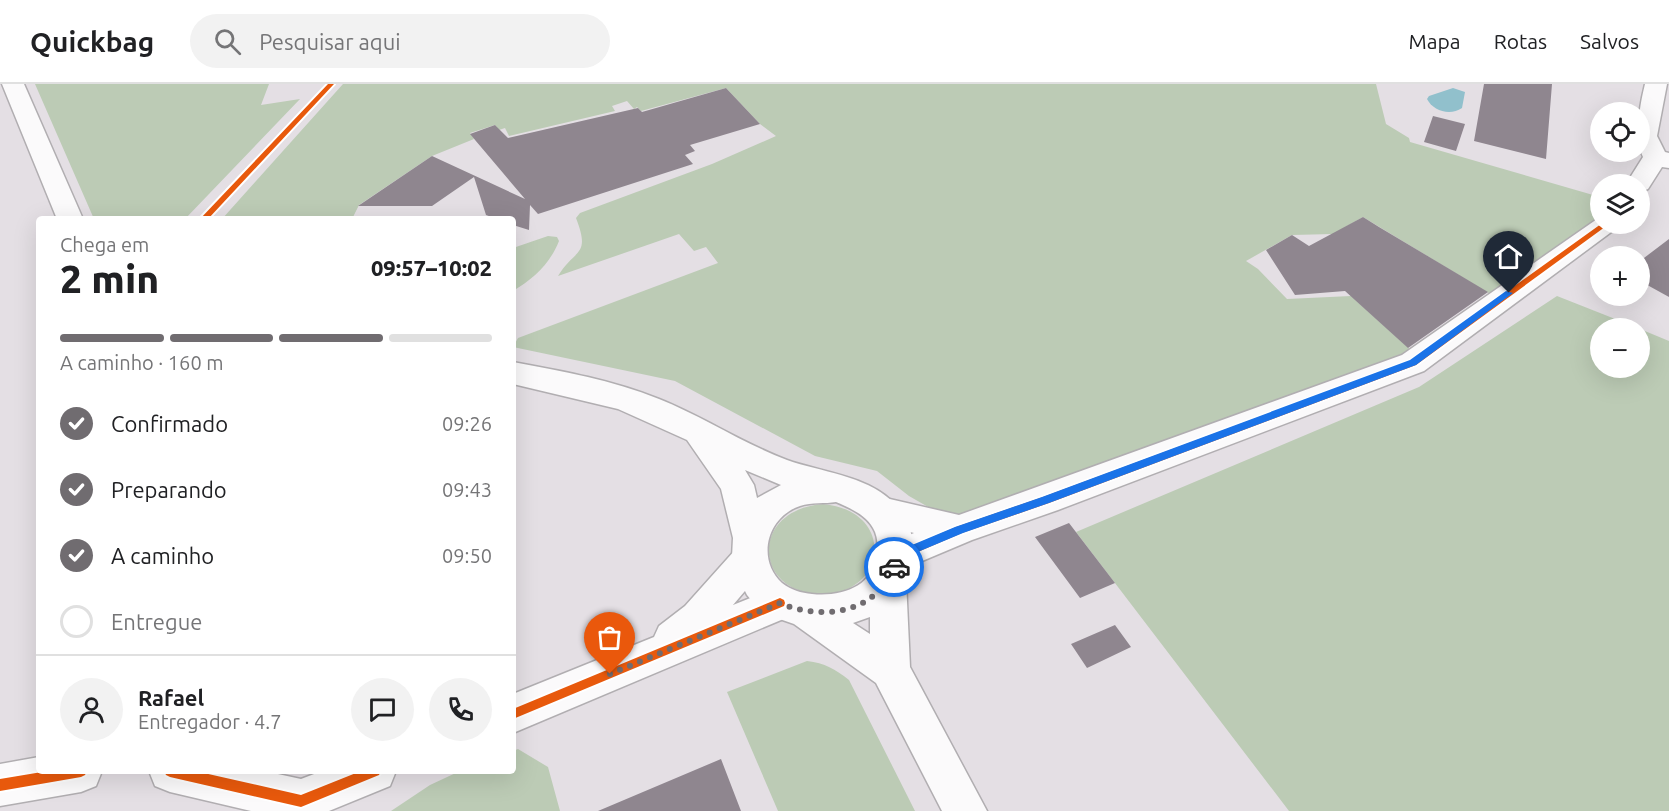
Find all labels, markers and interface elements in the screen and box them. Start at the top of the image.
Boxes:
search box [190,14,610,68]
icon: search [211,25,244,58]
text: Quickbag [30,26,154,57]
text: Pesquisar aqui [259,29,401,54]
text: Mapa [1409,29,1461,53]
text: Rotas [1494,29,1547,53]
text: Salvos [1580,29,1639,53]
map controls [1590,102,1650,378]
button: locate [1590,102,1650,162]
button: layers [1590,174,1650,234]
pin [1483,231,1534,293]
text: Chega em [60,233,149,256]
icon: home [1492,240,1525,273]
button: + [1590,246,1650,306]
text: 09:57–10:02 [371,255,492,280]
text: 2 min [60,257,159,300]
button: − [1590,318,1650,378]
text: A caminho · 160 m [60,351,224,374]
icon: check [60,407,93,440]
text: Confirmado [111,411,228,436]
text: 09:26 [442,412,492,435]
icon: check [60,473,93,506]
text: Preparando [111,477,227,502]
text: 09:43 [442,478,492,501]
courier [864,537,924,597]
icon: check [60,539,93,572]
text: A caminho [111,543,214,568]
text: 09:50 [442,544,492,567]
icon: car [878,551,911,584]
text: Entregue [111,609,202,634]
pin [584,612,635,674]
icon: bag [593,621,626,654]
button: person [60,678,123,741]
button: chat [351,678,414,741]
button: phone [429,678,492,741]
text: Rafael [138,685,204,710]
text: Entregador · 4.7 [138,710,281,733]

